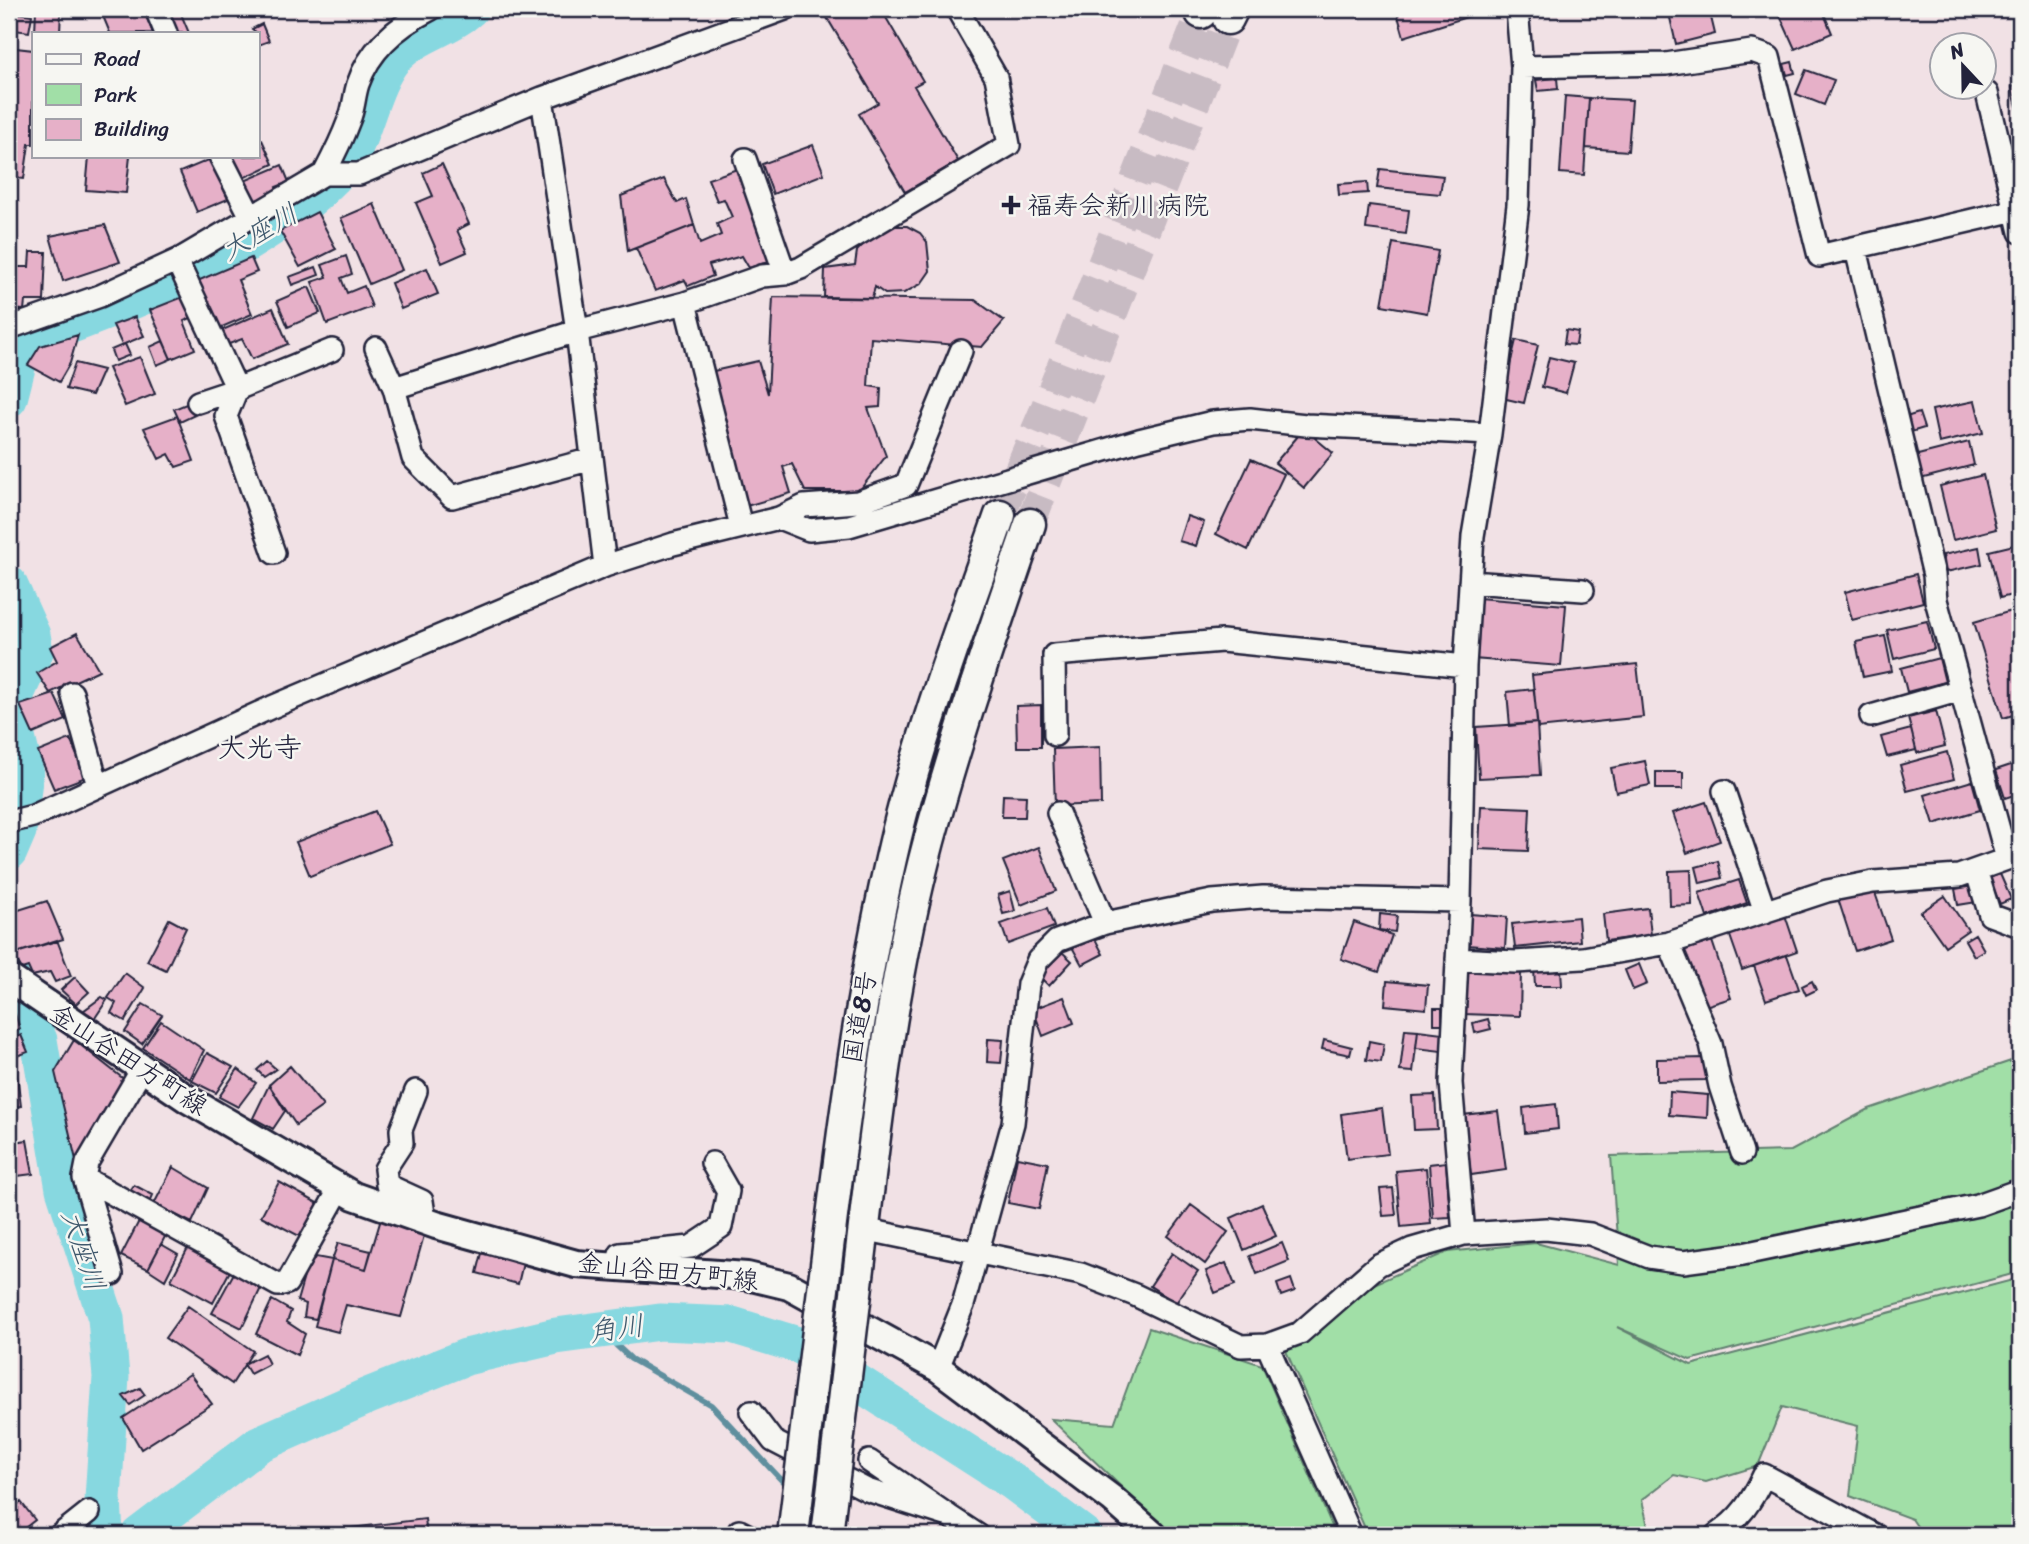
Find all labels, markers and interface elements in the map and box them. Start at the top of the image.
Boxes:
legend [32,32,259,158]
north arrow [1927,32,1997,102]
text: N [1944,33,1970,69]
text: Road [94,40,141,78]
text: Park [94,76,137,114]
text: Building [94,110,170,148]
place label: 福寿会新川病院 [1027,182,1209,228]
water label: 大座川 [211,189,308,274]
marker: 福寿会新川病院 [1001,195,1021,215]
district label: 大光寺 [218,723,302,772]
street label: 国道8号 [828,967,890,1067]
street label: 金山谷田方町線 [40,990,218,1128]
water label: 大座川 [47,1203,120,1298]
street label: 金山谷田方町線 [575,1239,761,1303]
water label: 角川 [585,1300,647,1357]

